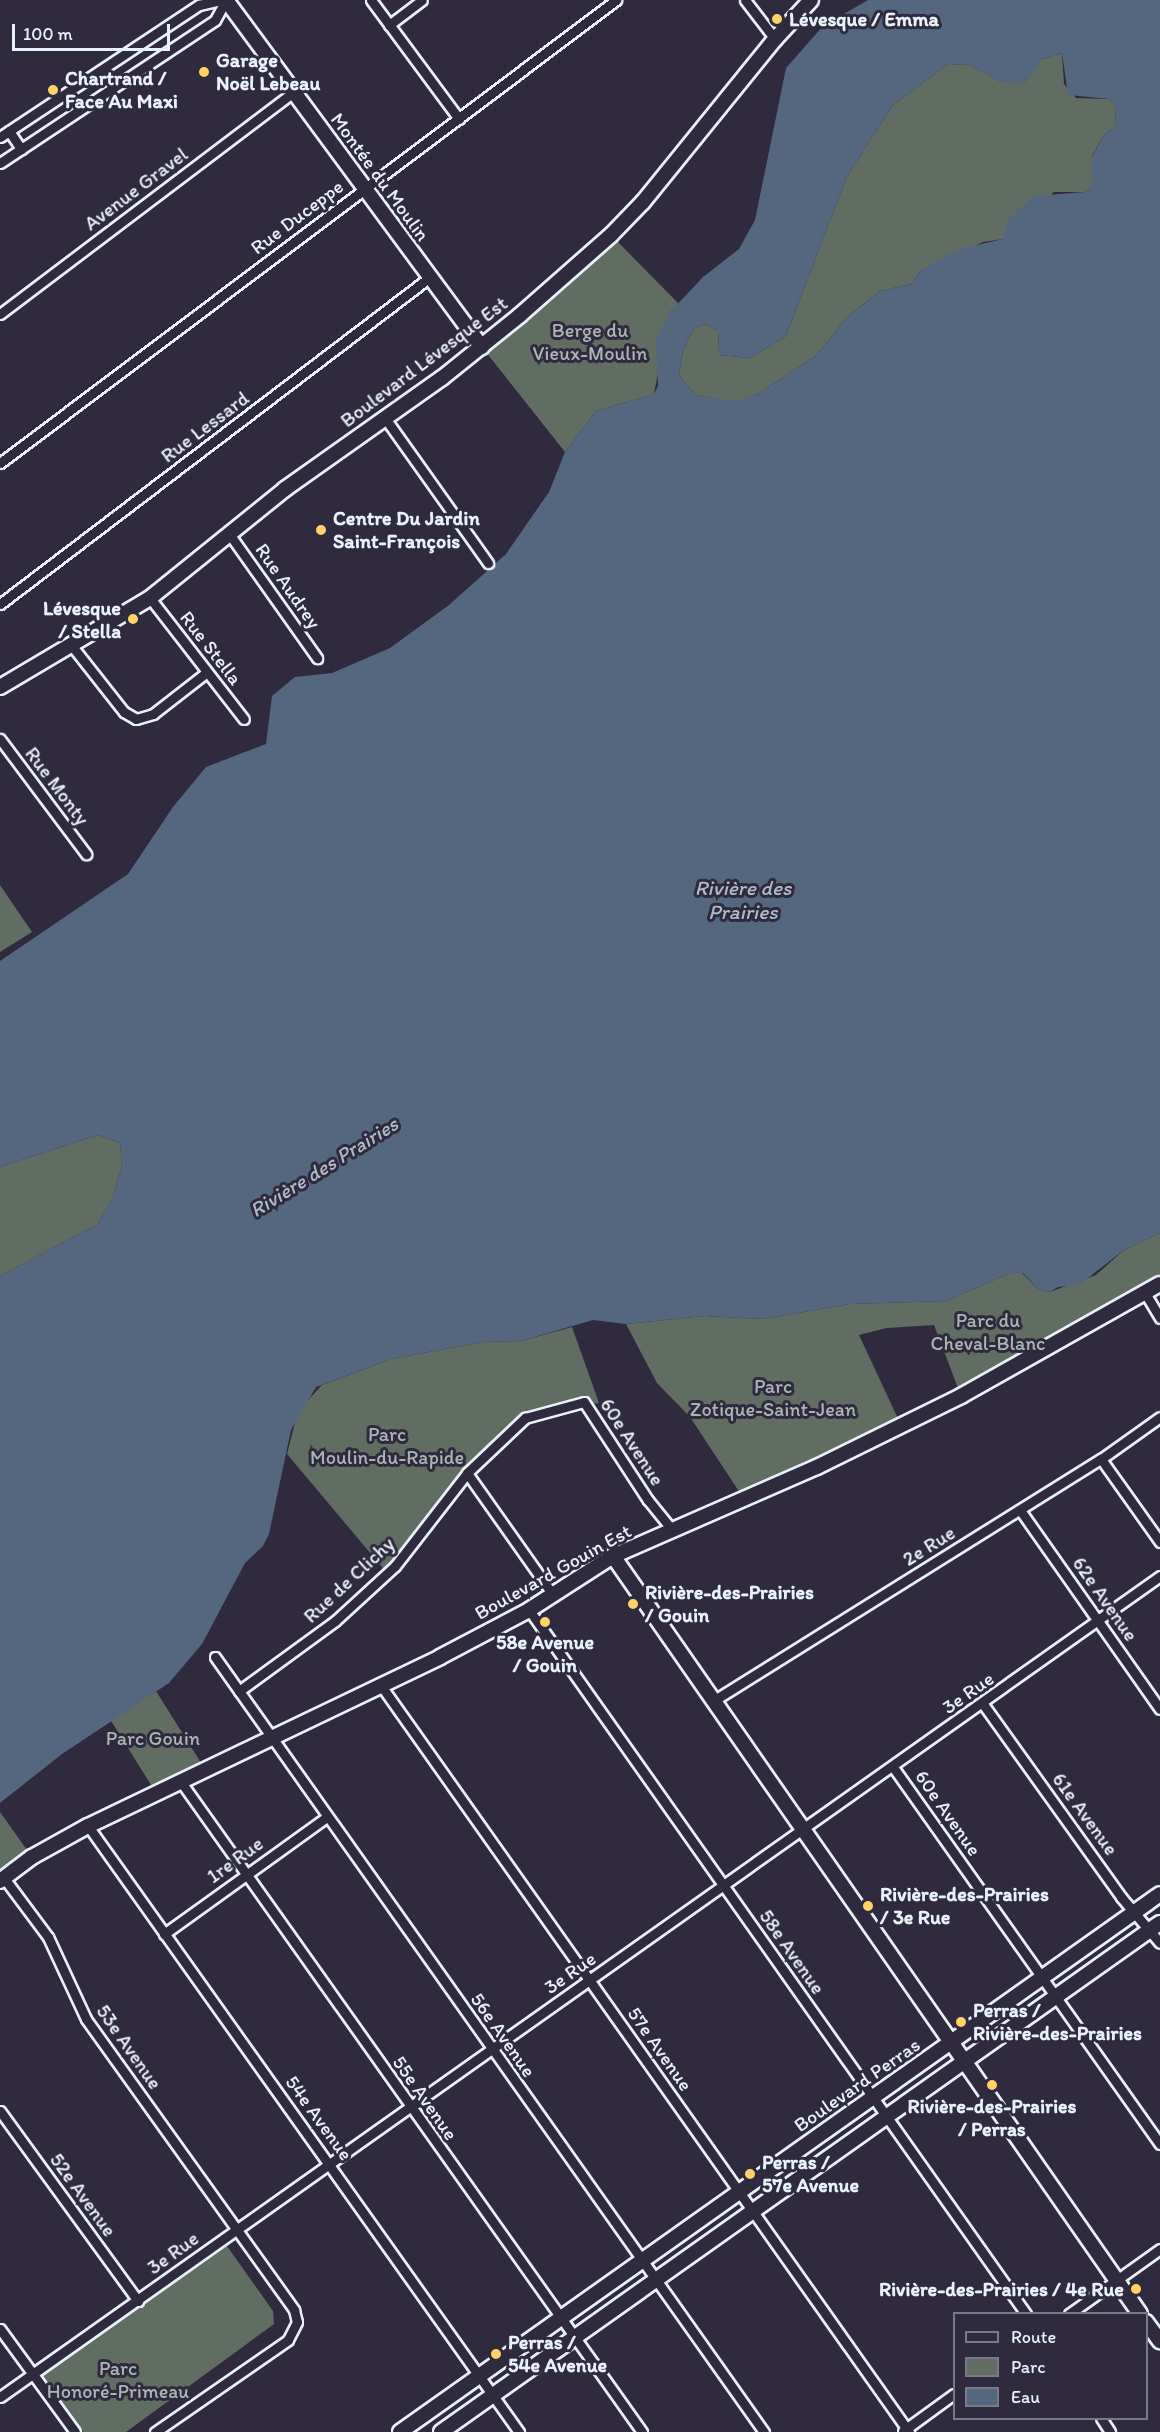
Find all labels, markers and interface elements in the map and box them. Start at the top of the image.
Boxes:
place label: Lévesque / Emma [789,7,939,31]
scale bar [15,12,172,50]
marker: Lévesque / Emma [770,12,784,26]
text: 100 m [23,23,73,45]
place label: Garage Noël Lebeau [216,48,320,95]
marker: Garage Noël Lebeau [197,65,211,79]
place label: Chartrand / Face Au Maxi [65,66,178,113]
marker: Chartrand / Face Au Maxi [46,83,60,97]
street label: Montée du Moulin [325,108,435,246]
street label: Avenue Gravel [79,142,193,236]
street label: Rue Duceppe [246,174,348,260]
street label: Boulevard Lévesque Est [336,291,512,433]
park label: Berge du Vieux-Moulin [533,319,647,366]
street label: Rue Lessard [156,386,254,468]
place label: Centre Du Jardin Saint-François [333,506,480,553]
marker: Centre Du Jardin Saint-François [314,523,328,537]
street label: Rue Audrey [250,539,326,633]
place label: Lévesque / Stella [43,596,121,643]
street label: Rue Stella [175,606,247,690]
marker: Lévesque / Stella [126,612,140,626]
street label: Rue Monty [20,742,94,830]
water label: Rivière des Prairies [695,875,791,925]
water label: Rivière des Prairies [245,1111,403,1223]
park label: Parc du Cheval-Blanc [931,1308,1045,1355]
park label: Parc Zotique-Saint-Jean [690,1374,856,1421]
street label: 60e Avenue [595,1394,669,1490]
park label: Parc Moulin-du-Rapide [310,1422,464,1469]
street label: Boulevard Gouin Est [470,1519,636,1625]
street label: 2e Rue [898,1521,960,1571]
street label: Rue de Clichy [299,1532,399,1628]
street label: 62e Avenue [1067,1552,1143,1646]
place label: Rivière-des-Prairies / Gouin [645,1580,814,1627]
marker: Rivière-des-Prairies / Gouin [626,1597,640,1611]
marker: 58e Avenue / Gouin [538,1615,552,1629]
place label: 58e Avenue / Gouin [496,1631,594,1678]
street label: 3e Rue [938,1667,998,1719]
park label: Parc Gouin [106,1726,200,1750]
street label: 60e Avenue [910,1765,986,1861]
street label: 61e Avenue [1047,1768,1123,1860]
street label: 1re Rue [202,1832,268,1888]
place label: Rivière-des-Prairies / 3e Rue [880,1882,1049,1929]
marker: Rivière-des-Prairies / 3e Rue [861,1899,875,1913]
street label: 58e Avenue [754,1905,830,1999]
street label: 3e Rue [540,1947,600,1999]
street label: 56e Avenue [465,1988,541,2082]
place label: Perras / Rivière-des-Prairies [973,1998,1142,2045]
street label: 53e Avenue [91,2000,167,2094]
street label: 57e Avenue [622,2002,698,2096]
marker: Perras / Rivière-des-Prairies [954,2015,968,2029]
street label: Boulevard Perras [790,2033,924,2137]
street label: 55e Avenue [387,2051,463,2145]
street label: 54e Avenue [280,2071,358,2165]
marker: Rivière-des-Prairies / Perras [985,2078,999,2092]
place label: Rivière-des-Prairies / Perras [908,2094,1076,2141]
street label: 52e Avenue [45,2148,121,2242]
place label: Perras / 57e Avenue [762,2150,859,2197]
marker: Perras / 57e Avenue [743,2167,757,2181]
street label: 3e Rue [143,2226,203,2280]
place label: Rivière-des-Prairies / 4e Rue [879,2277,1124,2301]
marker: Rivière-des-Prairies / 4e Rue [1129,2282,1143,2296]
legend [953,2312,1148,2420]
text: Route [1011,2326,1056,2348]
place label: Perras / 54e Avenue [508,2330,607,2377]
marker: Perras / 54e Avenue [489,2347,503,2361]
park label: Parc Honoré-Primeau [47,2356,189,2403]
text: Parc [1011,2356,1045,2378]
text: Eau [1011,2386,1040,2408]

